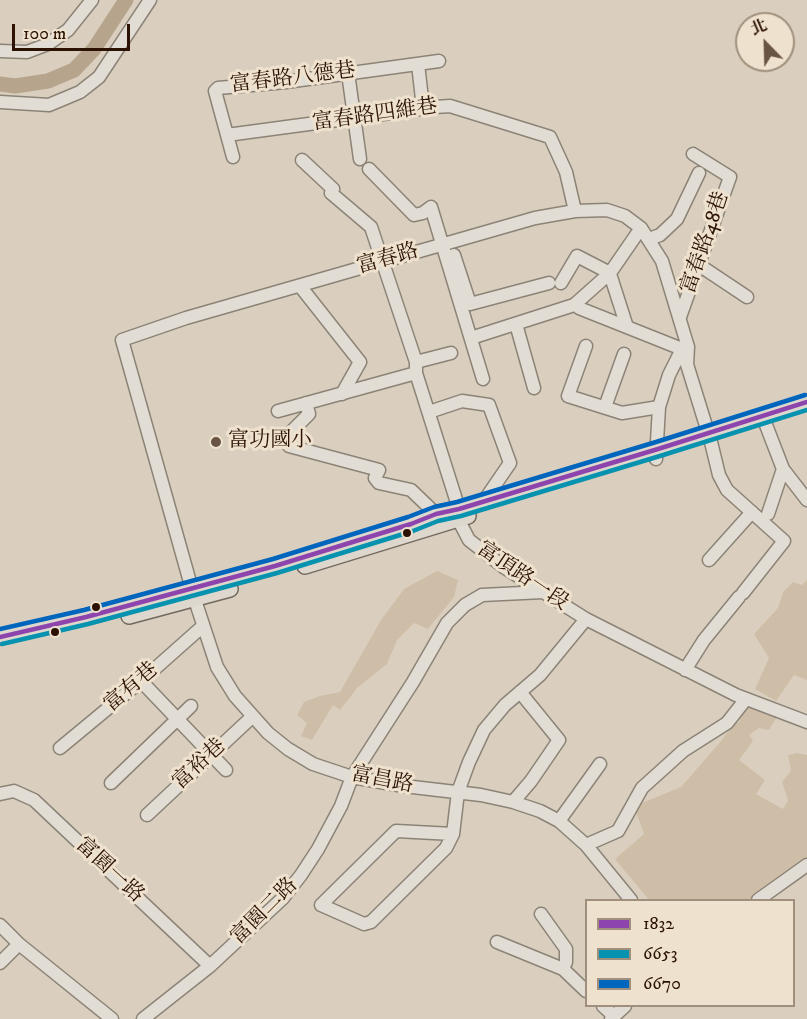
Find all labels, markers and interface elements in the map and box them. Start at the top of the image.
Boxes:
scale bar [15,12,134,50]
north arrow [735,12,795,72]
text: 北 [747,15,770,40]
text: 100 m [23,23,66,45]
street label: 富春路八德巷 [229,59,357,99]
street label: 富春路四維巷 [311,95,439,137]
street label: 富春路48巷 [677,189,735,297]
street label: 富春路 [354,239,422,281]
place label: 富功國小 [228,429,312,455]
marker: 富功國小 [209,435,223,449]
unlabelled marker [401,527,413,539]
street label: 富頂路一段 [471,537,573,617]
unlabelled marker [90,601,102,613]
unlabelled marker [49,626,61,638]
street label: 富有巷 [100,658,164,718]
street label: 富裕巷 [168,734,232,796]
street label: 富昌路 [349,763,415,799]
street label: 富園一路 [70,833,148,909]
street label: 富園二路 [226,873,304,951]
legend [585,899,795,1007]
text: 1832 [643,913,674,935]
text: 6653 [643,943,677,965]
text: 6670 [643,973,681,995]

